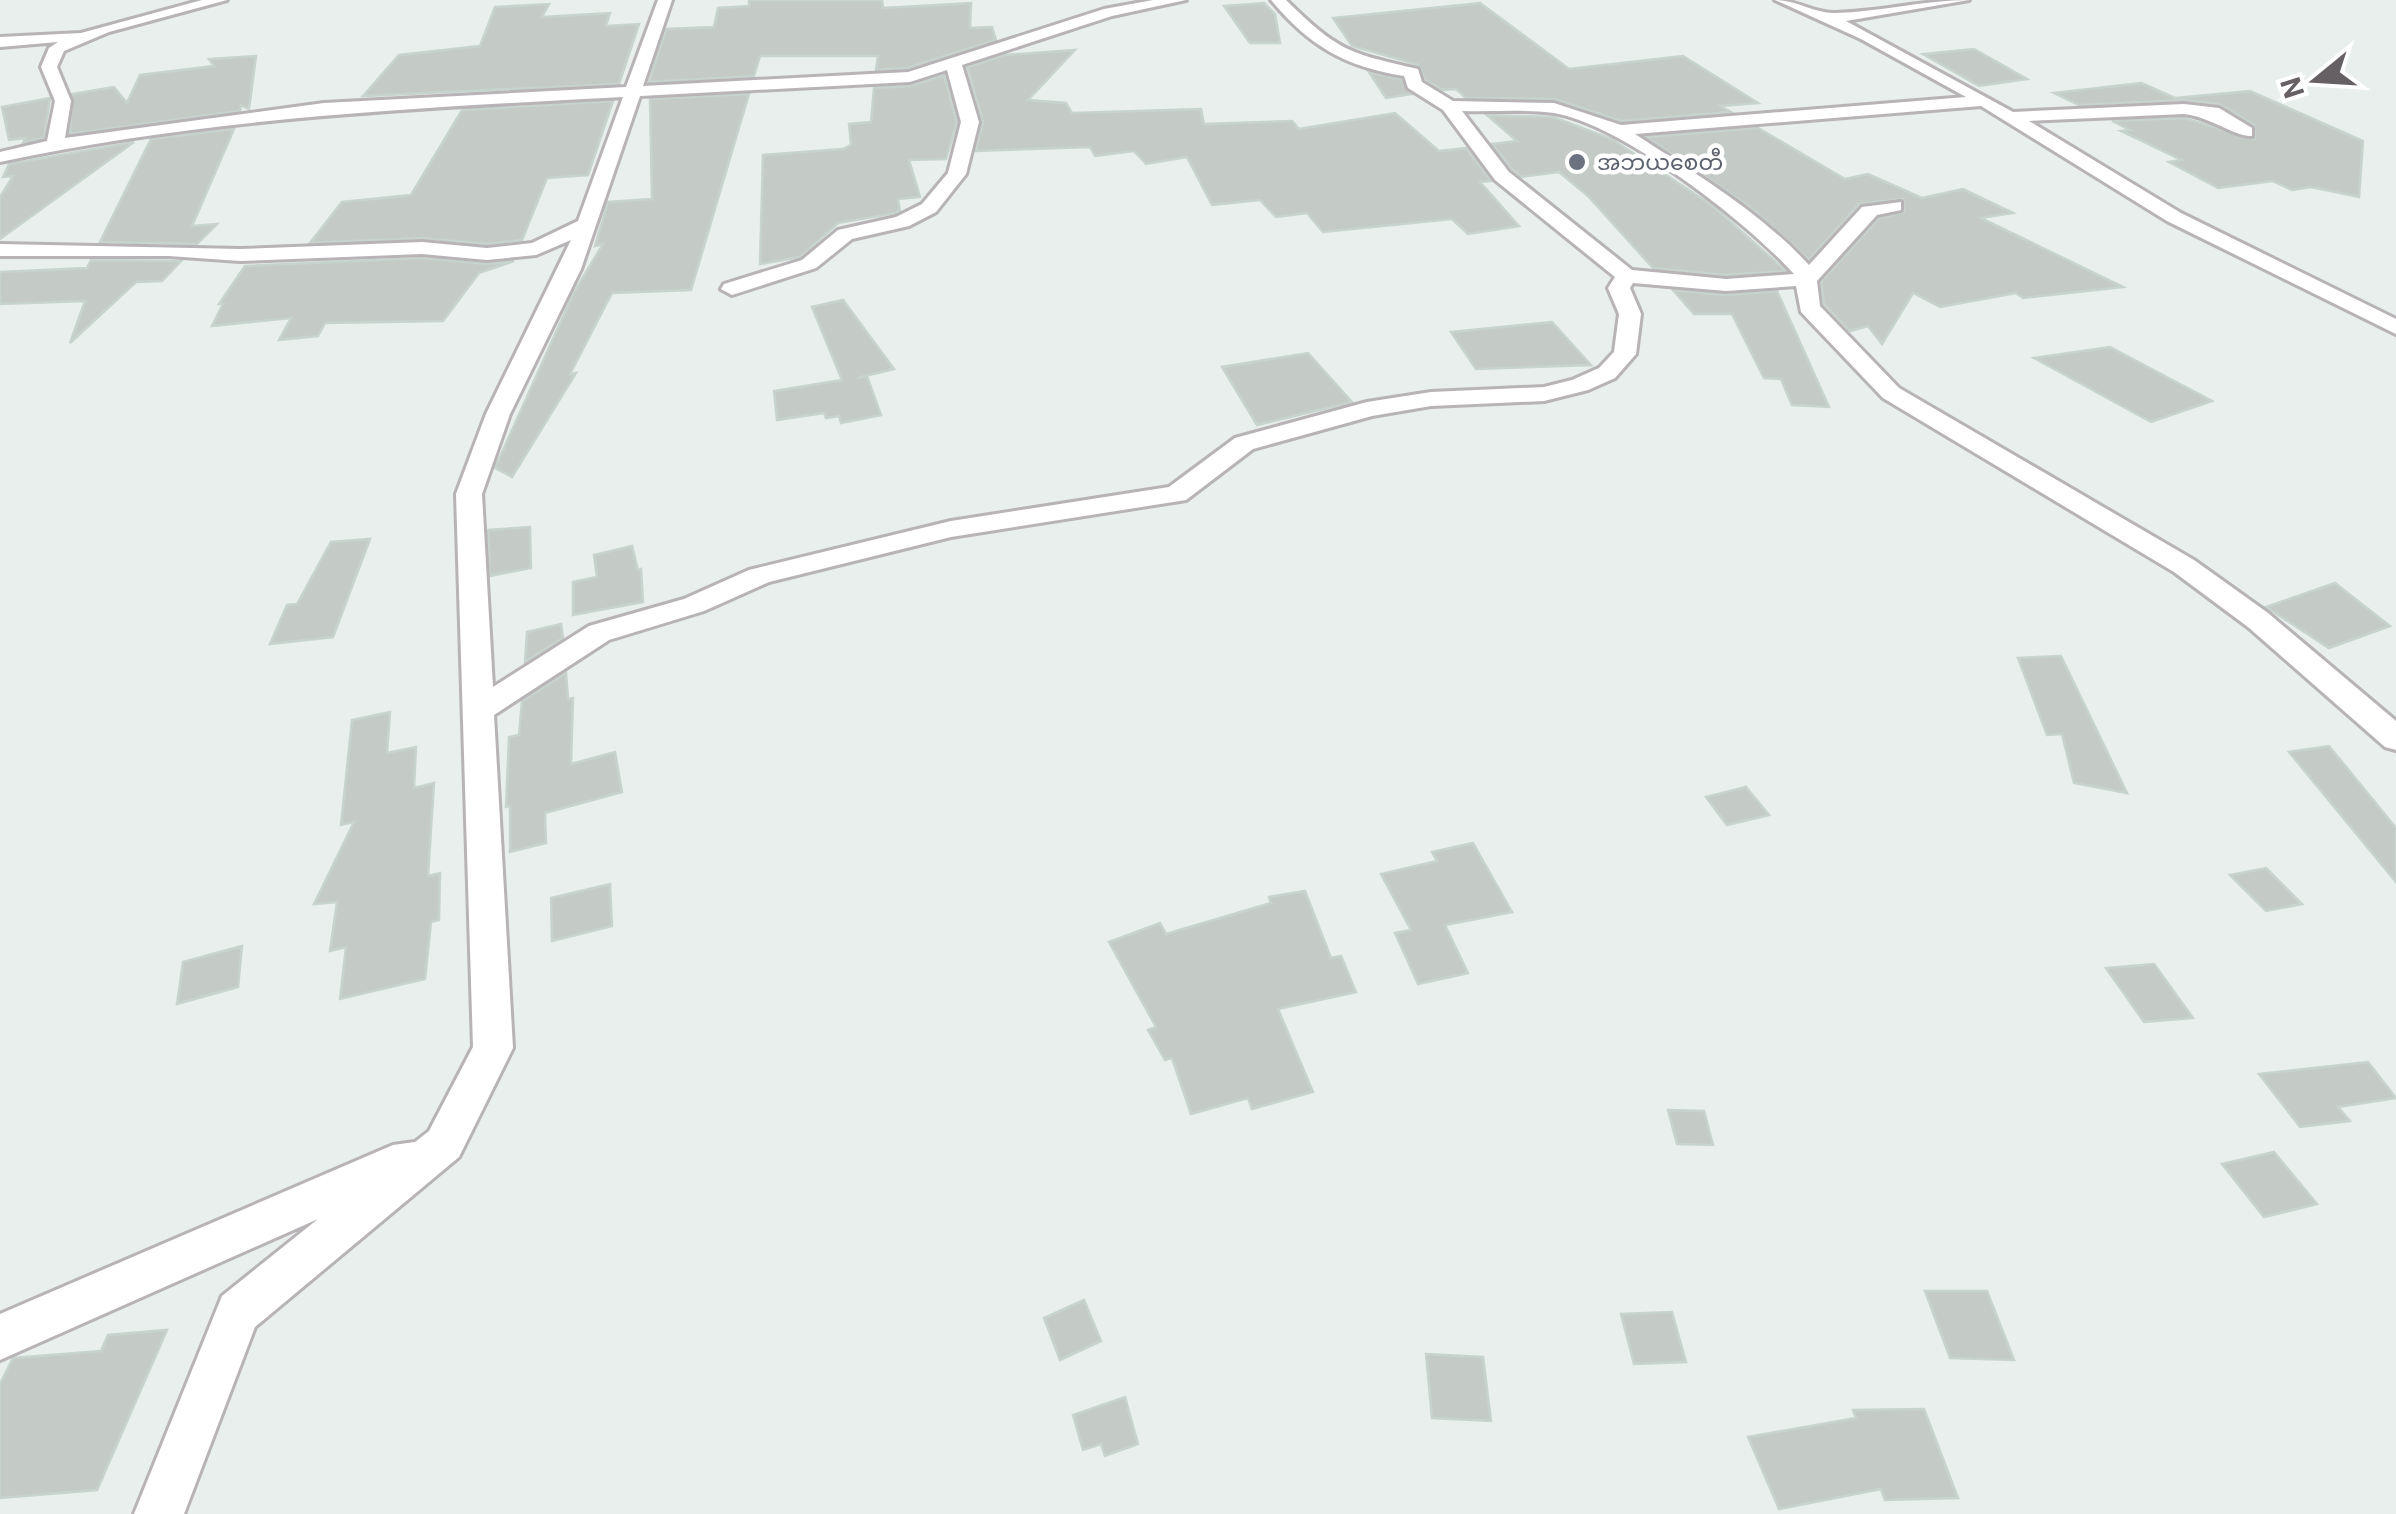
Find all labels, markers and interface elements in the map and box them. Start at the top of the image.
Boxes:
north arrow [2266,30,2366,130]
text: N [2274,73,2311,102]
place label: အဘယစေတီ [1597,147,1723,175]
marker: အဘယစေတီ [1566,151,1588,173]

